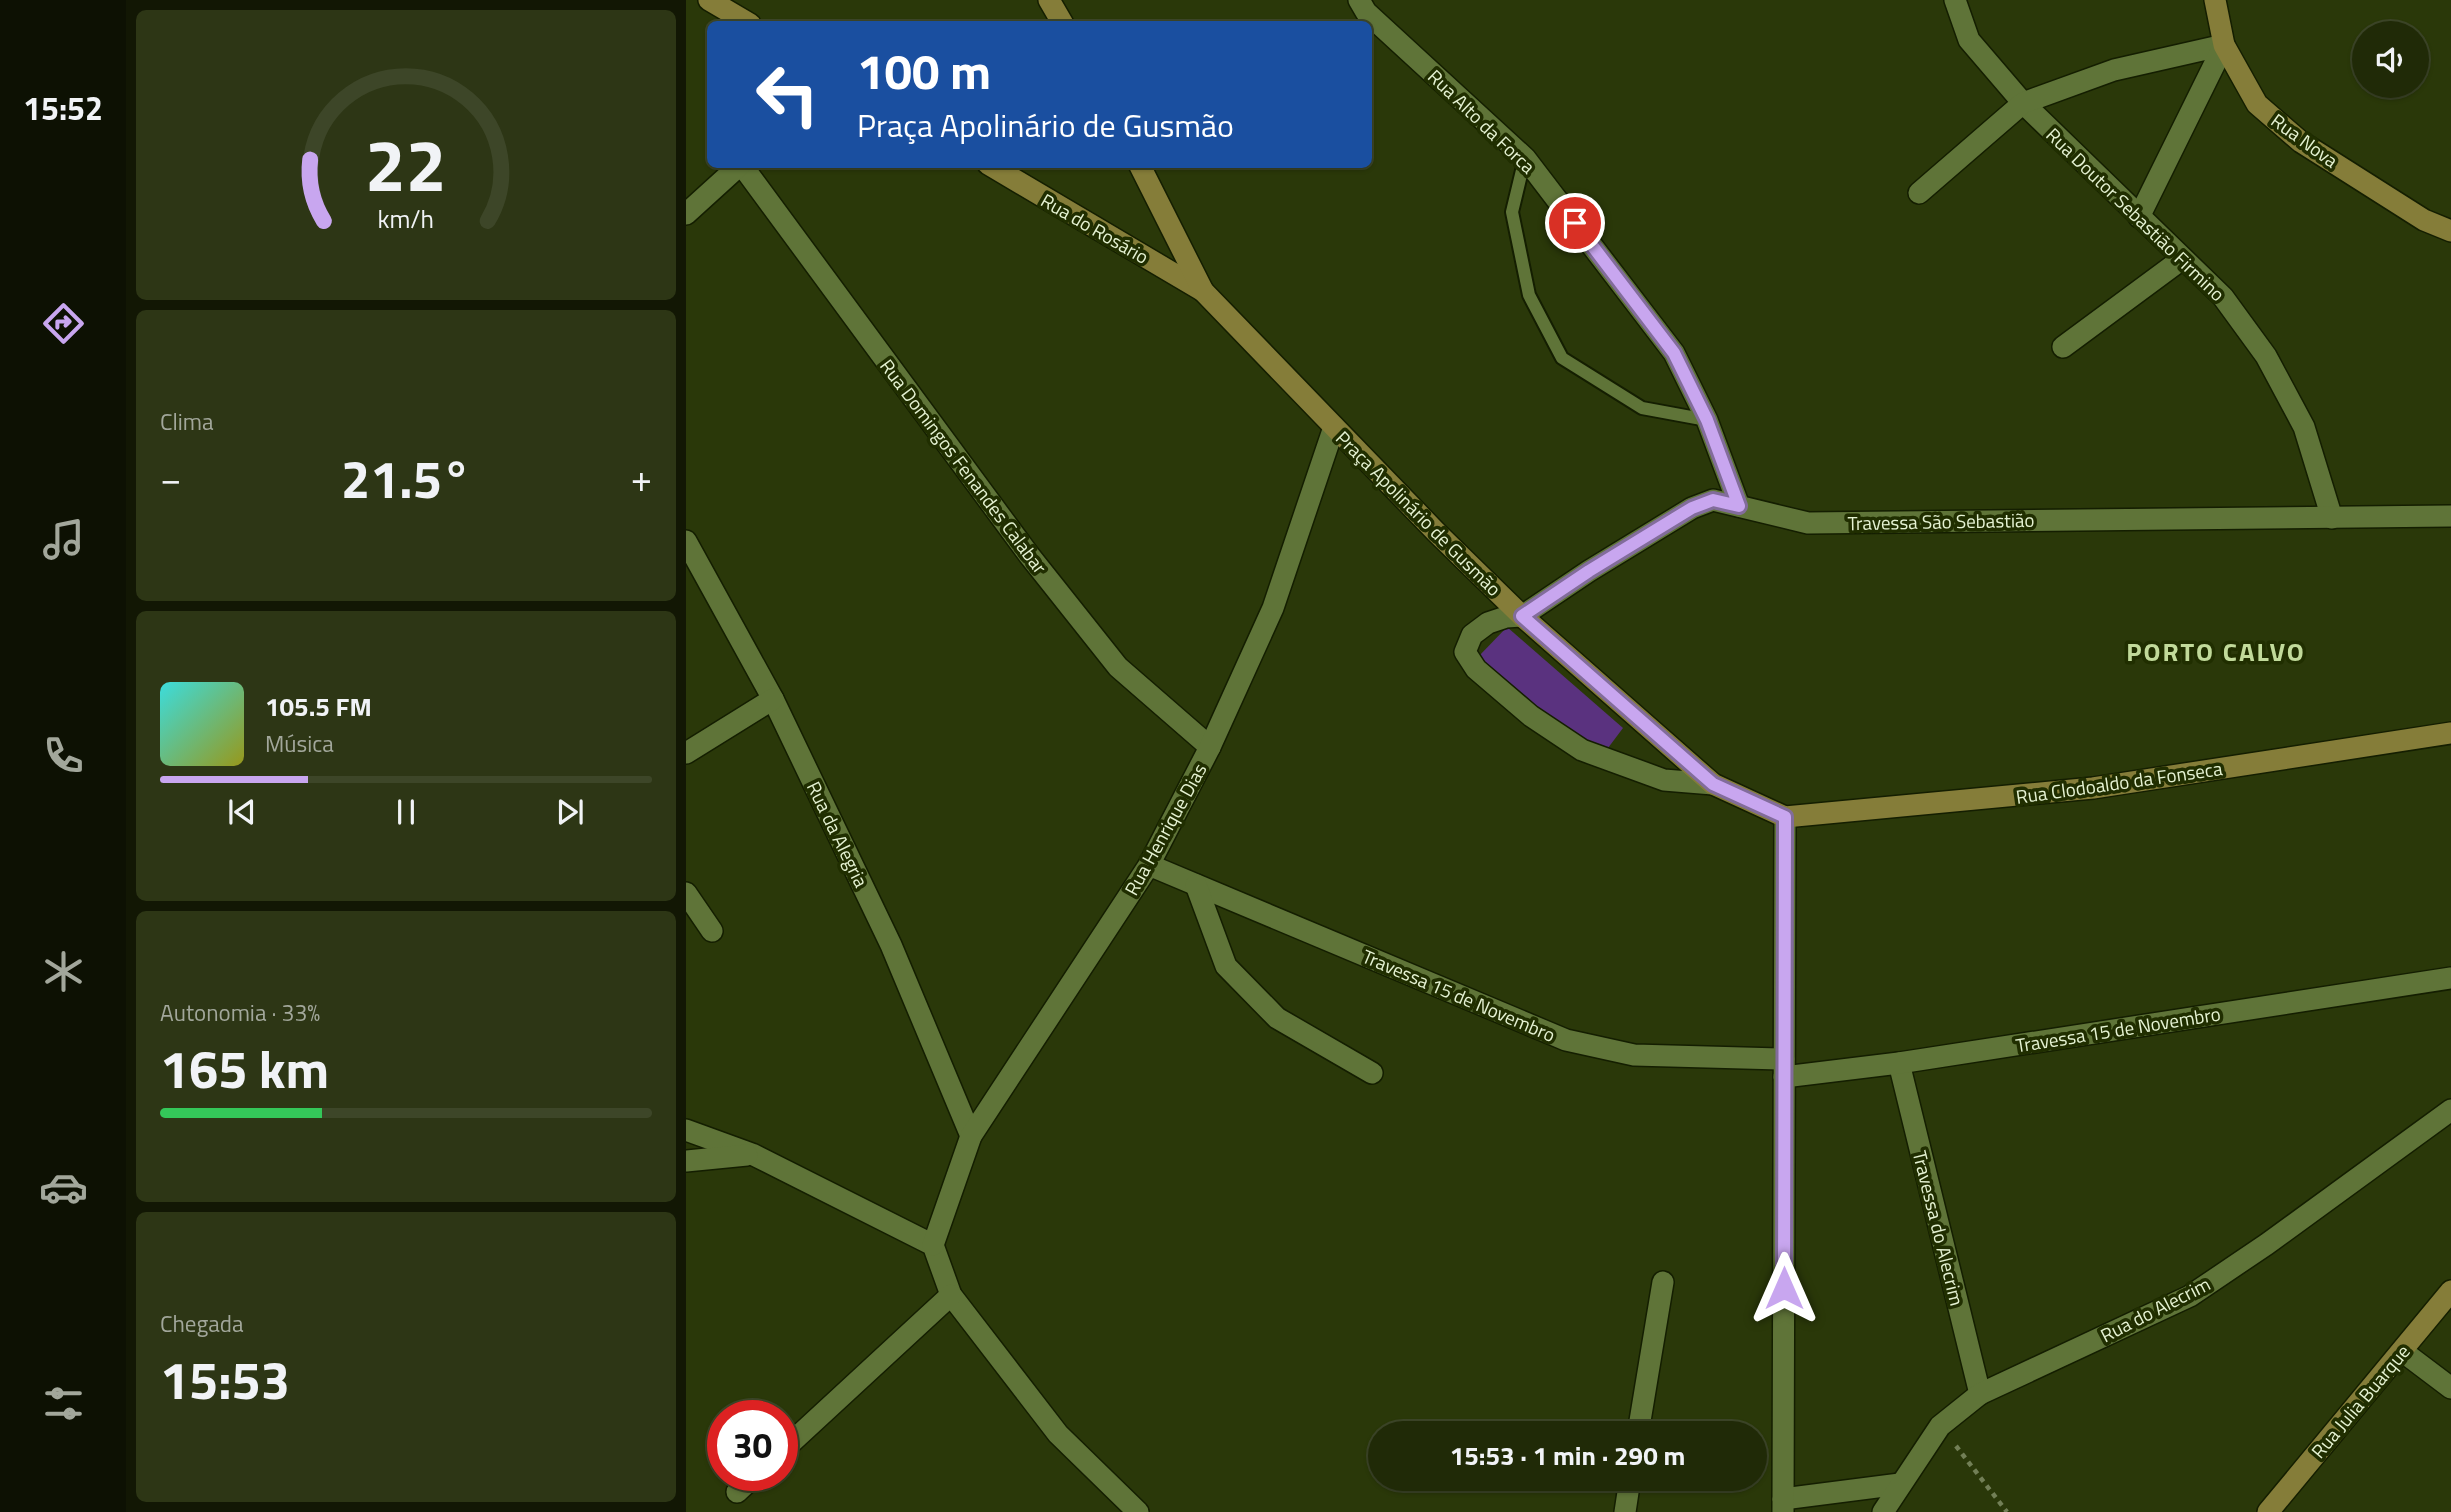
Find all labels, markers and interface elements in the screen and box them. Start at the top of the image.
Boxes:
map controls [2352,21,2429,98]
button: sound [2352,21,2429,98]
text: 100 m [857,33,991,108]
icon: left [742,49,833,140]
street label: Rua Alto da Forca [1422,62,1543,180]
text: 15:52 [23,84,103,132]
text: Praça Apolinário de Gusmão [857,101,1234,149]
street label: Rua Nova [2266,106,2345,175]
text: 22 [365,110,447,220]
street label: Rua Doutor Sebastião Firmino [2040,121,2232,307]
street label: Rua do Rosário [1036,185,1154,271]
pin [1545,193,1605,253]
text: km/h [378,200,434,238]
icon: arrive [1556,204,1594,242]
icon: directions [39,299,88,348]
street label: Rua Domingos Fenandes Calabar [873,352,1055,580]
text: Clima [160,404,214,439]
street label: Praça Apolinário de Gusmão [1330,424,1508,602]
text: 21.5° [341,439,471,518]
text: − [160,449,181,507]
text: + [631,449,652,507]
street label: Travessa São Sebastião [1847,505,2035,537]
icon: music [39,515,88,564]
district label: PORTO CALVO [2126,632,2306,671]
text: 105.5 FM [265,687,372,726]
text: Música [265,726,334,761]
icon: phone [39,731,88,780]
street label: Rua Clodoaldo da Fonseca [2014,753,2225,811]
street label: Rua Henrique Dias [1117,757,1213,900]
street label: Rua da Alegria [800,776,876,892]
icon: previous [223,793,261,831]
icon: pause [387,793,425,831]
icon: next [551,793,589,831]
street label: Travessa 15 de Novembro [1358,941,1560,1049]
icon: climate [39,947,88,996]
text: Autonomia · 33% [160,995,320,1030]
street label: Travessa 15 de Novembro [2013,998,2223,1060]
text: 165 km [160,1029,329,1108]
street label: Travessa do Alecrim [1906,1147,1972,1309]
icon: car [39,1163,88,1212]
position arrow [1747,1251,1821,1325]
street label: Rua do Alecrim [2095,1269,2215,1349]
text: Chegada [160,1306,244,1341]
street label: Rua Julia Buarque [2304,1338,2416,1464]
text: 15:53 [160,1340,290,1419]
icon: filters [39,1379,88,1428]
speed limit sign: 30 [707,1400,798,1491]
text: 15:53 · 1 min · 290 m [1450,1436,1685,1475]

